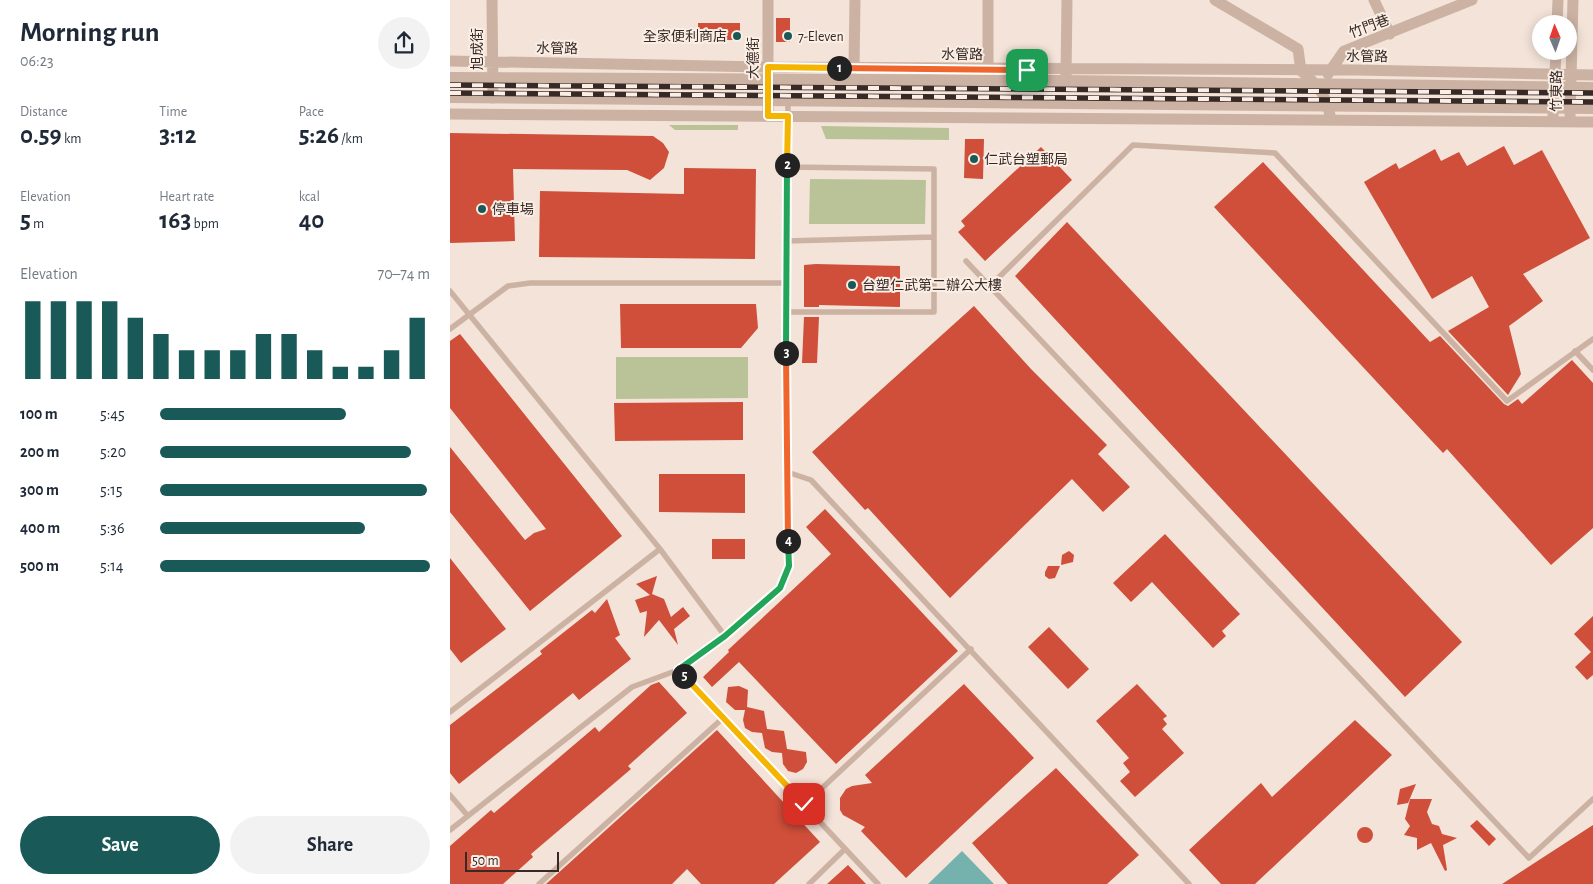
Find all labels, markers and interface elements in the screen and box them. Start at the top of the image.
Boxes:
street label: 竹門巷 [1347,12,1391,41]
north arrow [1532,15,1578,60]
map controls [1532,15,1577,60]
button: share [378,17,430,69]
text: Morning run [20,19,160,47]
street label: 旭成街 [470,28,485,70]
place label: 全家便利商店 [643,28,727,44]
marker: 全家便利商店 [731,30,743,42]
marker: 7-Eleven [782,30,794,42]
place label: 7-Eleven [798,30,844,44]
street label: 大德街 [745,37,761,79]
street label: 水管路 [536,41,578,56]
street label: 水管路 [941,47,983,62]
pin [1006,49,1048,91]
street label: 水管路 [1346,49,1388,64]
text: 06:23 [20,53,54,69]
pin: 1 [826,56,852,80]
icon: arrive [1013,56,1041,84]
text: 1 [837,61,842,75]
street label: 竹東路 [1549,70,1564,112]
text: Distance [20,105,67,119]
text: Time [159,105,187,119]
text: Pace [299,105,324,119]
text: 0.59 [20,123,62,148]
text: 3:12 [159,123,197,148]
text: 5:26 [299,123,339,148]
text: km [62,132,82,146]
text: /km [339,132,363,146]
pin: 2 [774,152,800,178]
place label: 仁武台塑郵局 [984,152,1068,167]
marker: 仁武台塑郵局 [968,153,980,165]
text: 2 [784,158,791,172]
text: Elevation [20,190,71,204]
text: Heart rate [159,190,214,204]
text: kcal [299,190,320,204]
place label: 停車場 [492,202,534,217]
marker: 停車場 [476,203,488,215]
text: 5 [20,208,31,233]
text: 163 [159,208,191,233]
text: 40 [299,208,324,233]
text: m [31,217,44,231]
text: bpm [191,217,219,231]
text: Elevation [20,266,78,282]
text: 70–74 m [377,266,430,282]
place label: 台塑仁武第二辦公大樓 [862,278,1002,293]
marker: 台塑仁武第二辦公大樓 [846,279,858,291]
pin: 3 [774,340,798,366]
text: 3 [783,346,790,360]
text: 100 m [20,406,58,422]
text: 5:45 [100,406,125,422]
text: 200 m [20,444,60,460]
text: 5:20 [100,444,126,460]
text: 300 m [20,482,59,498]
text: 5:15 [100,482,123,498]
text: 400 m [20,520,60,536]
text: 5:36 [100,520,124,536]
pin: 4 [776,528,800,554]
text: 4 [785,534,792,548]
text: 500 m [20,558,59,574]
text: 5:14 [100,558,124,574]
pin: 5 [672,664,696,688]
text: 5 [681,669,688,683]
pin [783,783,825,825]
icon: check [790,790,818,818]
button: Save [20,816,220,874]
button: Share [230,816,430,874]
scale bar [465,849,559,872]
text: 50 m [472,854,499,868]

